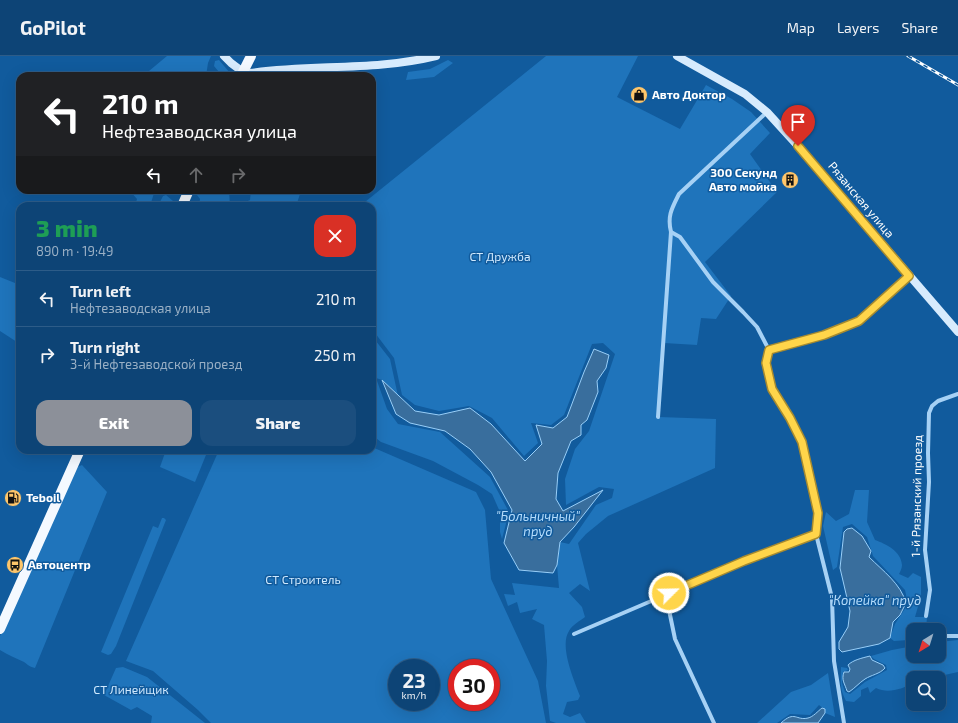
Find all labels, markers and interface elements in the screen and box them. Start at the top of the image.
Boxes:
text: GoPilot [20,16,86,39]
text: Map [787,19,815,36]
text: Layers [837,19,879,36]
text: Share [901,19,938,36]
shop icon: Авто Доктор [629,85,649,105]
text: 210 m [102,86,179,120]
place label: Авто Доктор [652,87,726,101]
icon: left [36,88,88,140]
pin [781,105,815,146]
icon: arrive [787,111,809,133]
text: Нефтезаводская улица [102,120,297,142]
street label: Рязанская улица [825,159,898,241]
icon: left [143,164,165,186]
icon: ahead [185,164,207,186]
icon: right [227,164,249,186]
place label: 300 Секунд Авто мойка [709,165,777,193]
building icon: 300 Секунд Авто мойка [780,170,800,190]
text: 3 min [36,213,98,242]
button: close [314,215,356,257]
text: 890 m · 19:49 [36,243,113,259]
park label: СТ Дружба [469,249,531,264]
text: Turn left [70,282,131,300]
icon: left [36,288,58,310]
text: 210 m [316,290,356,308]
text: Нефтезаводская улица [70,300,211,316]
text: Turn right [70,338,140,356]
icon: right [36,344,58,366]
text: 250 m [314,346,356,364]
text: 3-й Нефтезаводской проезд [70,356,242,372]
button: Exit [36,400,192,446]
button: Share [200,400,356,446]
street label: 1-й Рязанский проезд [908,435,924,557]
fuel station icon: Teboil [3,488,23,508]
place label: Teboil [26,490,60,504]
water label: "Больничный" пруд [496,508,581,539]
bus stop icon: Автоцентр [5,555,25,575]
place label: Автоцентр [28,557,91,571]
park label: СТ Строитель [265,572,341,586]
position arrow [648,572,690,614]
water label: "Копейка" пруд [829,592,921,608]
north arrow [906,623,946,663]
map controls [906,623,946,711]
speed limit sign: 30 [448,659,500,711]
text: 23 [403,668,425,692]
button: search [906,671,946,711]
park label: СТ Линейщик [93,682,169,696]
text: km/h [402,689,426,701]

